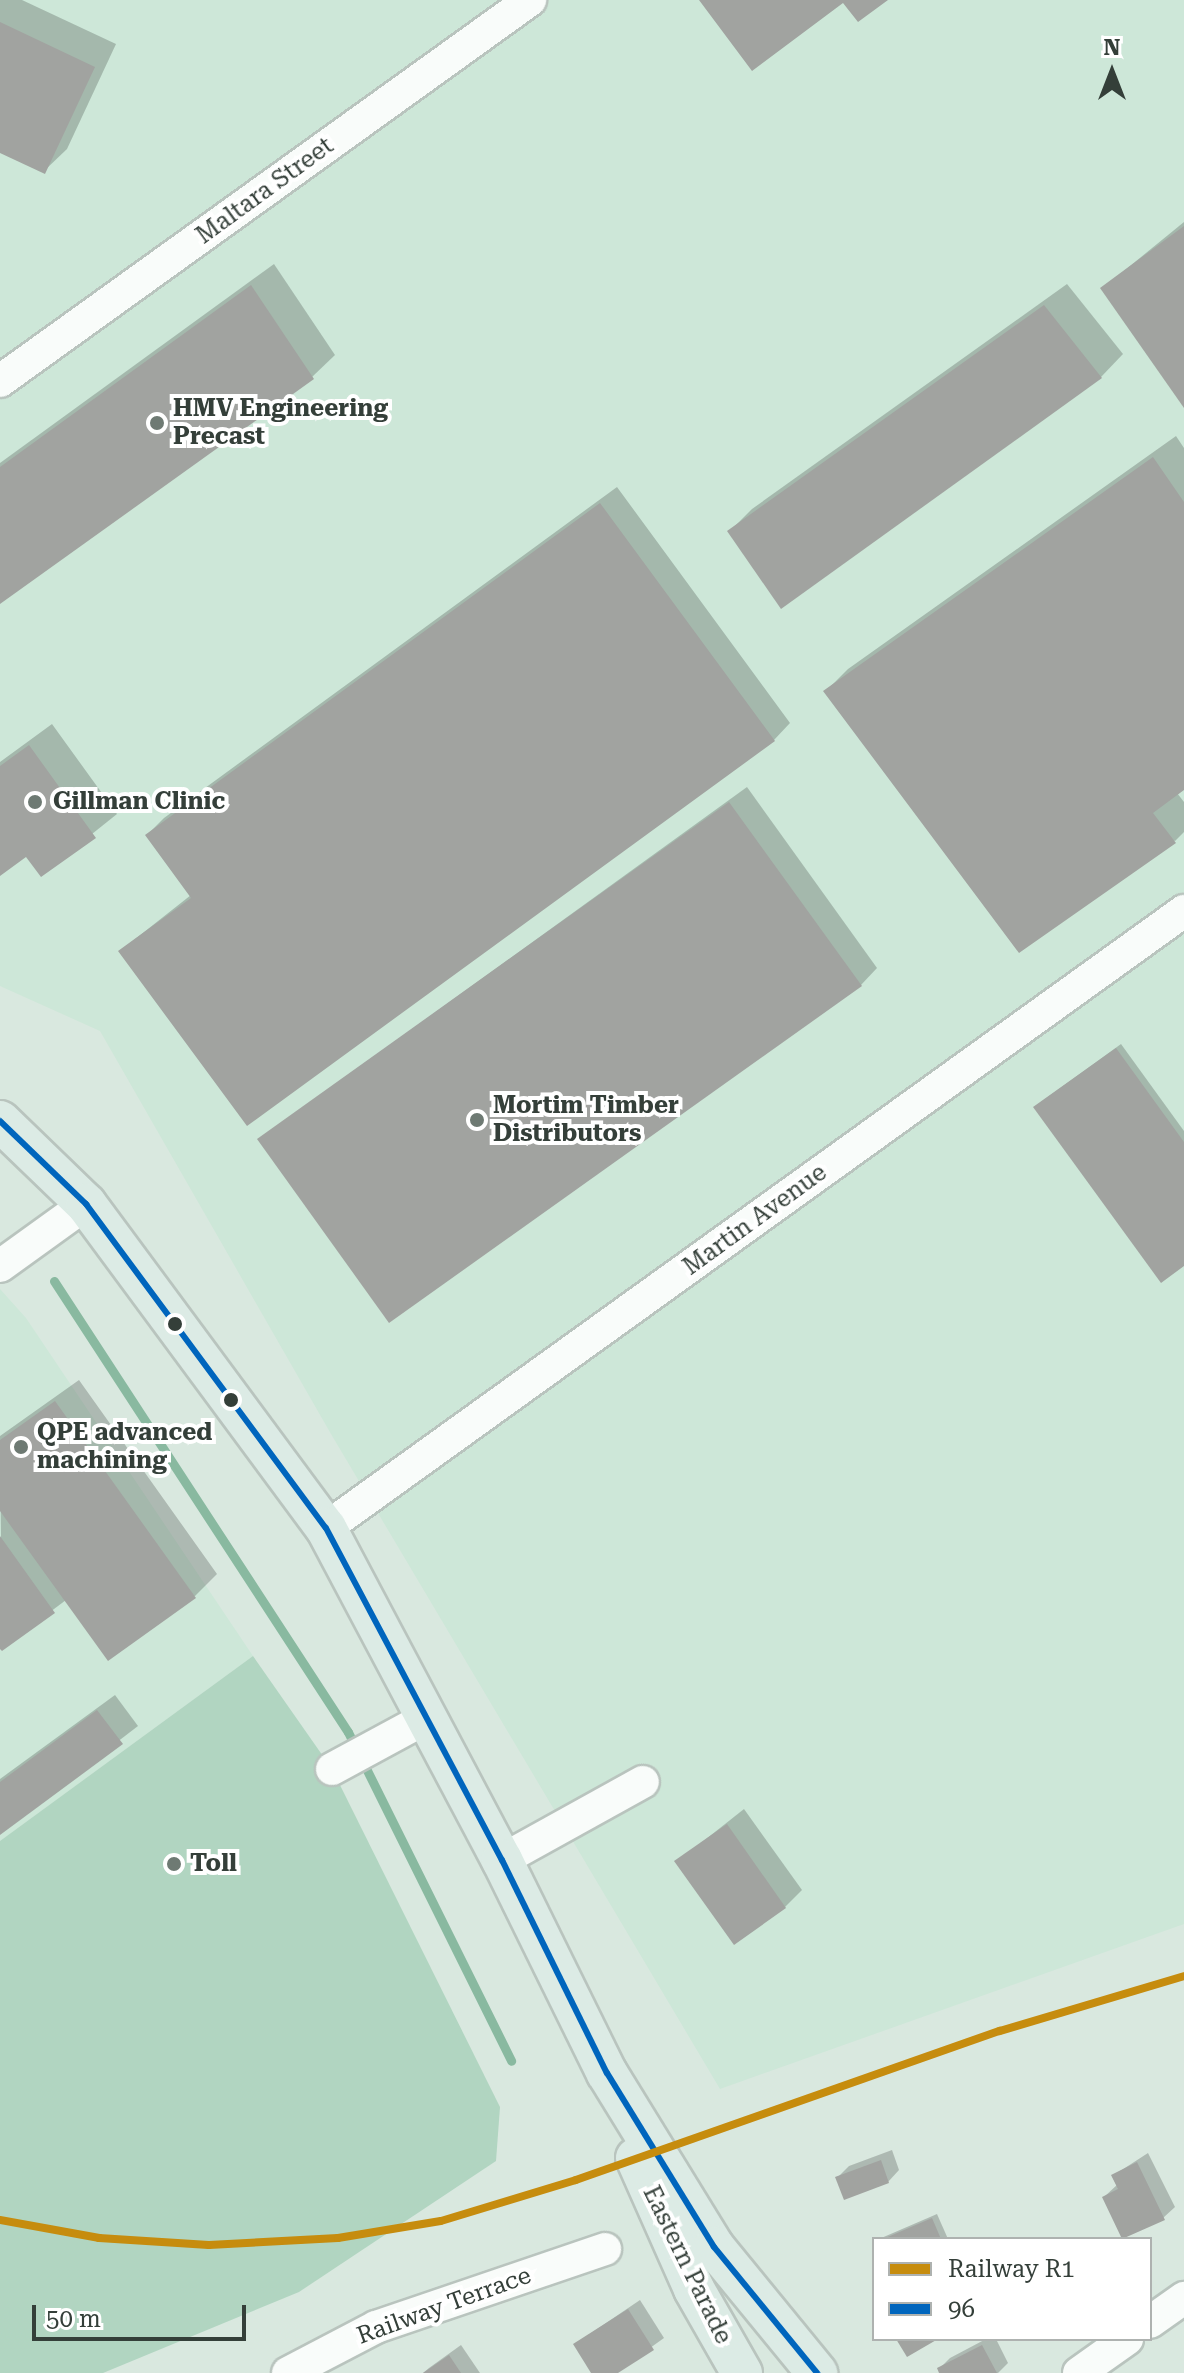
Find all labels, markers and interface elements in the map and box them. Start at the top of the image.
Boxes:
north arrow [1072,32,1152,112]
text: N [1104,35,1120,60]
street label: Maltara Street [191,132,339,250]
place label: HMV Engineering Precast [173,395,388,451]
marker: HMV Engineering Precast [148,414,166,432]
place label: Gillman Clinic [53,788,225,816]
marker: Gillman Clinic [24,791,46,813]
place label: Mortim Timber Distributors [493,1092,679,1148]
marker: Mortim Timber Distributors [468,1111,486,1129]
street label: Martin Avenue [678,1158,832,1282]
unlabelled marker [167,1316,183,1332]
unlabelled marker [223,1392,239,1408]
place label: QPE advanced machining [37,1419,212,1475]
marker: QPE advanced machining [12,1438,30,1456]
place label: Toll [190,1850,237,1878]
marker: Toll [165,1855,183,1873]
street label: Eastern Parade [636,2181,738,2349]
legend [872,2237,1152,2341]
text: Railway R1 [948,2255,1075,2283]
street label: Railway Terrace [353,2261,535,2351]
scale bar [36,2289,250,2339]
text: 96 [948,2295,975,2323]
text: 50 m [46,2305,101,2333]

